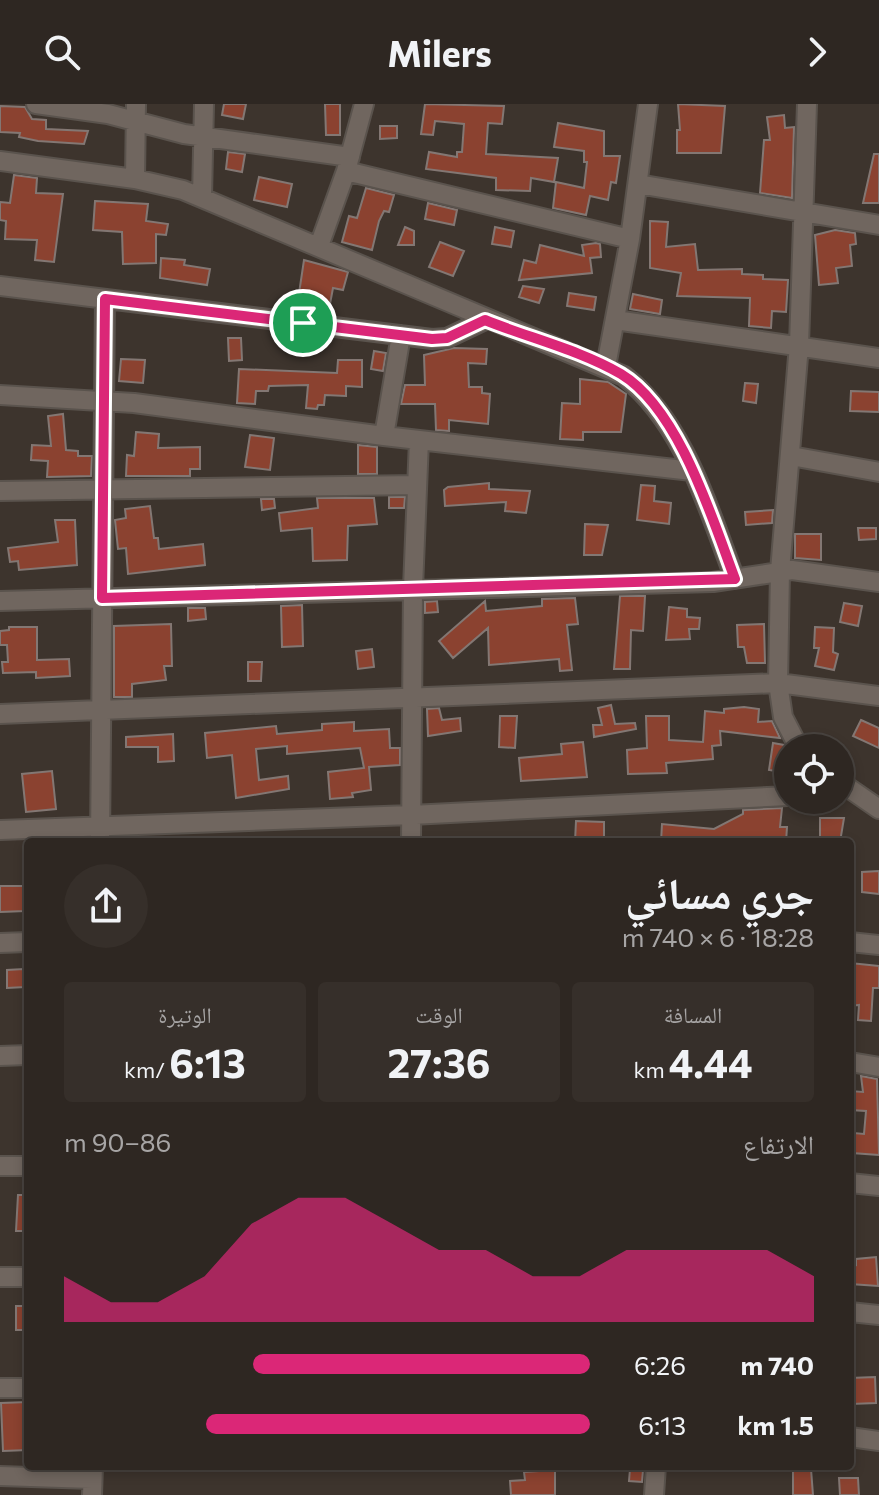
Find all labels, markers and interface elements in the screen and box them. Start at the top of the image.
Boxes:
icon: search [40,30,84,74]
text: Milers [387,30,492,74]
icon: forward [795,30,839,74]
pin [269,289,337,357]
icon: arrive [281,301,325,345]
map controls [774,734,854,814]
button: locate [774,734,854,814]
button: share [64,864,148,948]
text: جري مسائي [625,864,814,918]
text: 18:28 · 6 × 740 m [622,921,814,952]
text: الوتيرة [158,1001,212,1028]
text: الوقت [415,1001,463,1028]
text: المسافة [664,1001,722,1028]
text: 6:13 [169,1037,246,1086]
text: 27:36 [387,1037,491,1086]
text: 4.44 [669,1037,753,1086]
text: /km [124,1056,169,1083]
text: km [633,1056,669,1083]
text: 86–90 m [64,1126,171,1157]
text: الارتفاع [743,1128,814,1159]
text: 6:26 [634,1349,686,1380]
text: 740 m [740,1349,814,1380]
text: 6:13 [638,1409,686,1440]
text: 1.5 km [738,1409,814,1440]

